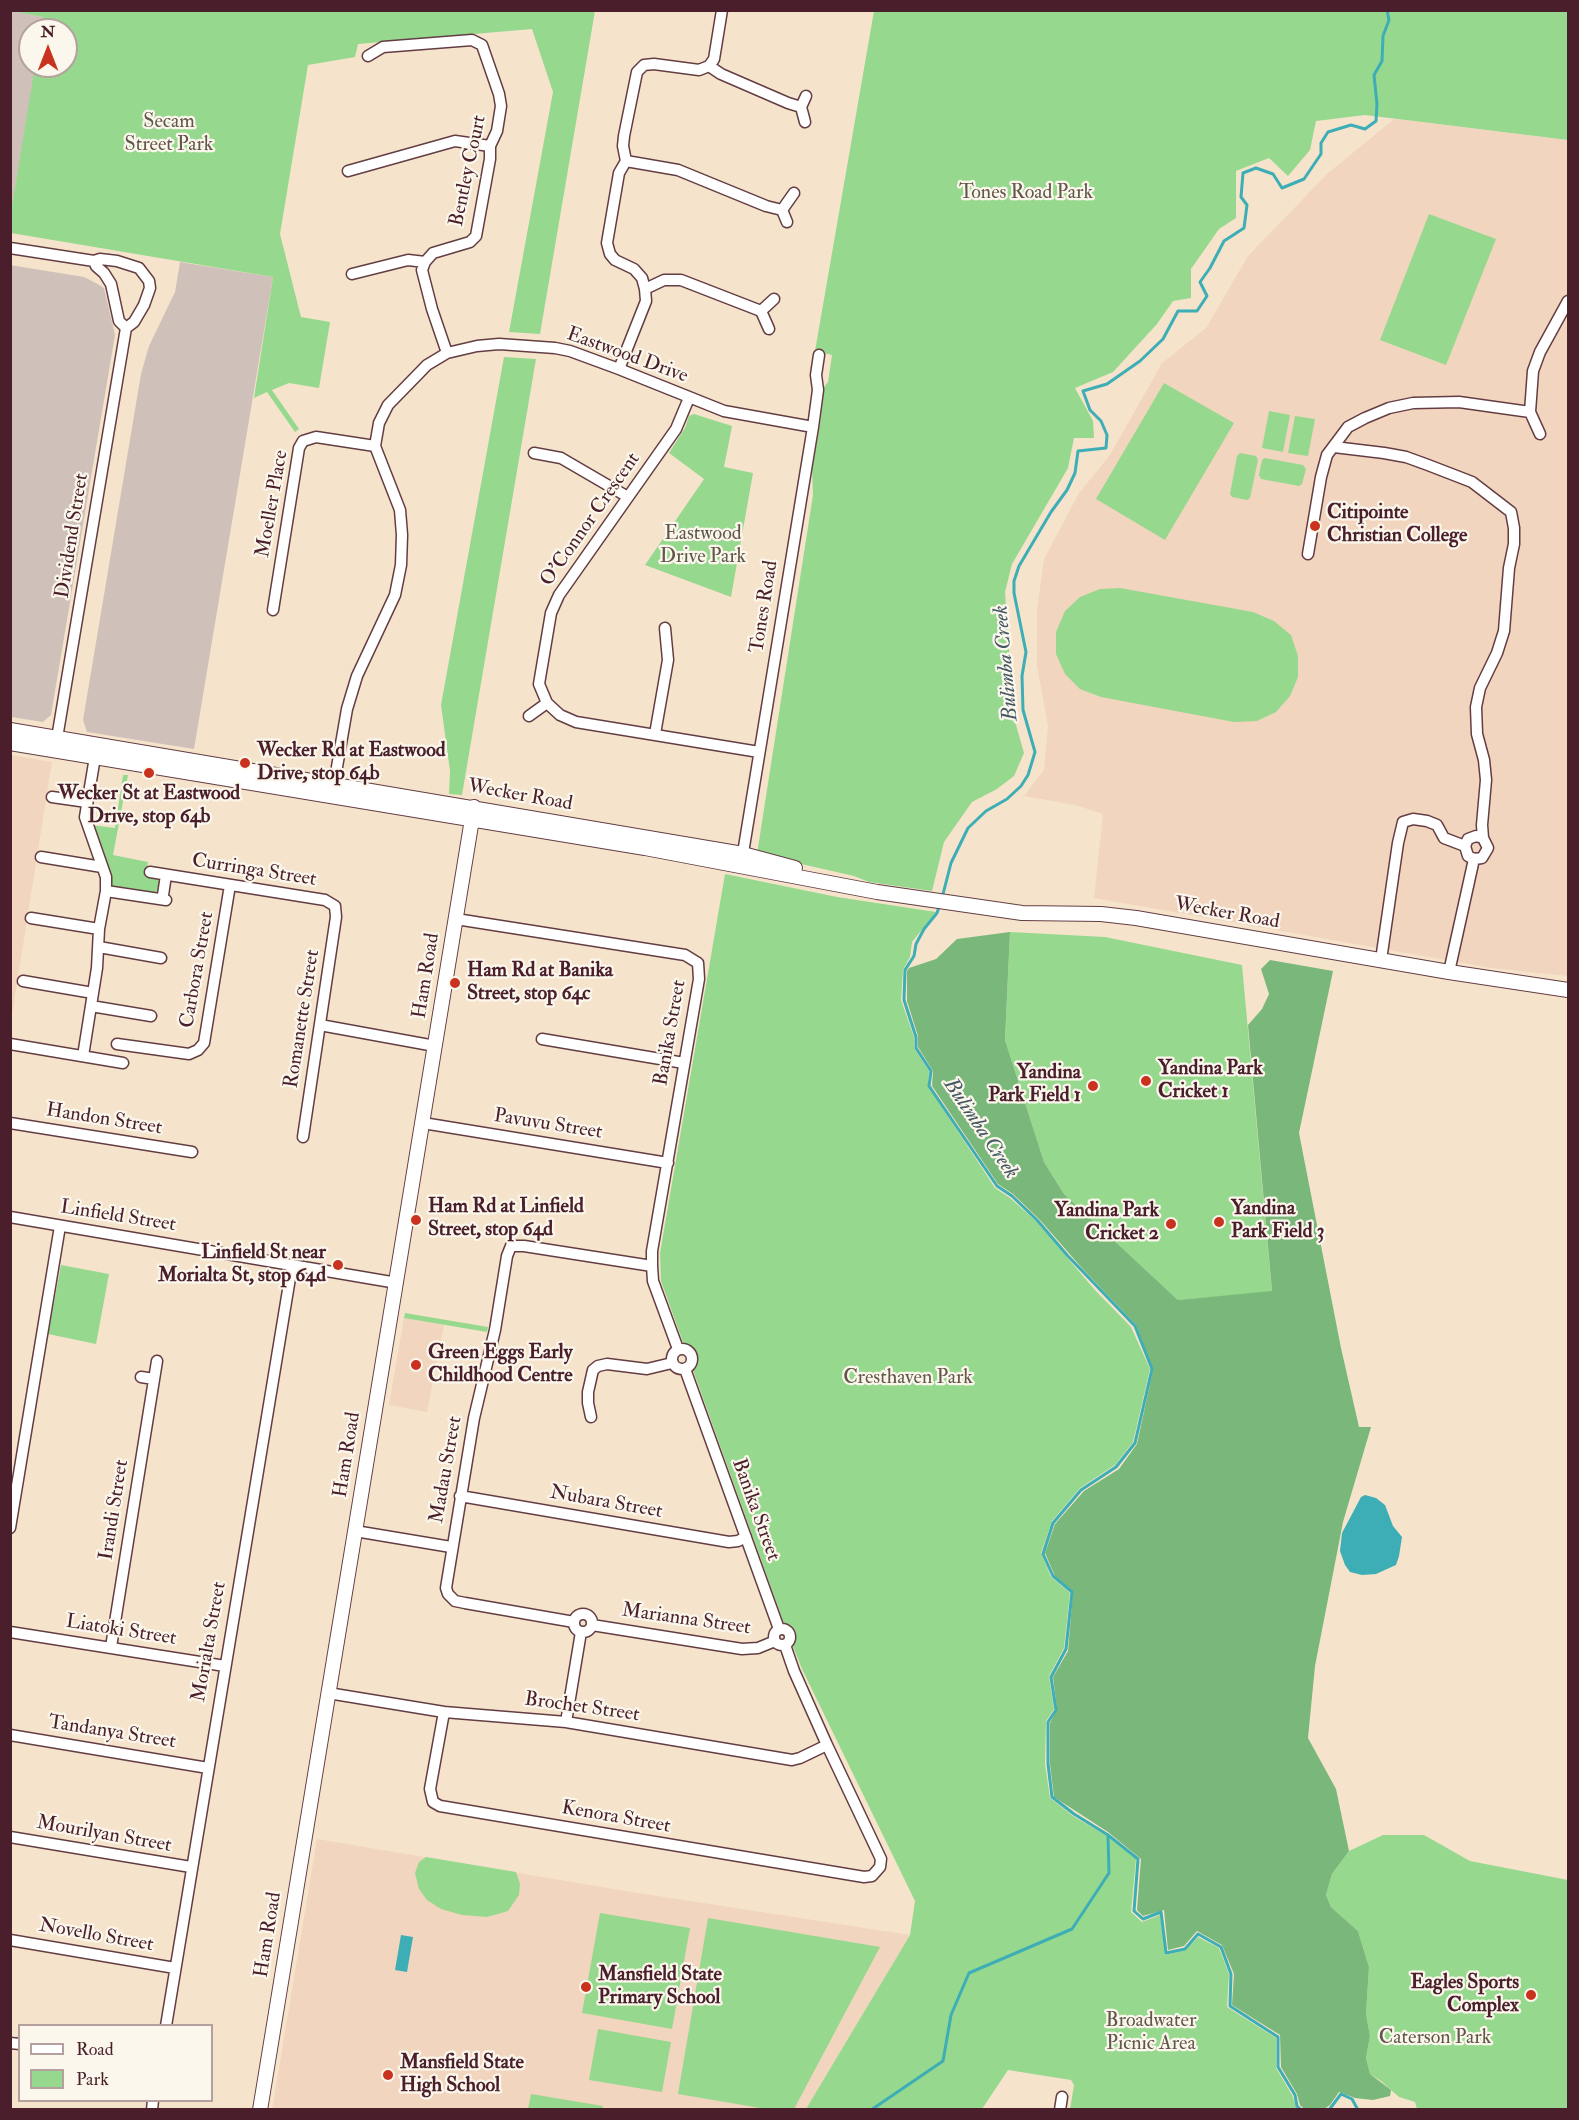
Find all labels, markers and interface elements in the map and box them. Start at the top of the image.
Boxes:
north arrow [18,18,78,78]
text: N [41,22,55,42]
park label: Secam Street Park [125,111,213,158]
street label: Bentley Court [446,113,492,229]
park label: Tones Road Park [959,182,1093,206]
street label: Eastwood Drive [563,323,691,389]
street label: Moeller Place [252,448,294,560]
street label: O'Connor Crescent [536,449,646,591]
street label: Dividend Street [51,472,95,600]
place label: Citipointe Christian College [1327,502,1467,549]
marker: Citipointe Christian College [1308,519,1322,533]
park label: Eastwood Drive Park [660,523,746,570]
street label: Tones Road [746,559,784,655]
water label: Bulimba Creek [989,604,1025,722]
place label: Wecker Rd at Eastwood Drive, stop 64b [257,740,446,787]
marker: Wecker Rd at Eastwood Drive, stop 64b [238,756,252,770]
marker: Wecker St at Eastwood Drive, stop 64b [142,766,156,780]
street label: Wecker Road [466,775,574,817]
place label: Wecker St at Eastwood Drive, stop 64b [58,783,240,830]
street label: Curringa Street [190,849,318,893]
street label: Wecker Road [1173,893,1281,935]
street label: Carbora Street [176,910,220,1030]
street label: Ham Road [408,932,446,1020]
street label: Romanette Street [280,948,326,1090]
place label: Ham Rd at Banika Street, stop 64c [467,960,613,1007]
marker: Ham Rd at Banika Street, stop 64c [448,976,462,990]
street label: Banika Street [650,978,692,1088]
place label: Yandina Park Cricket 1 [1158,1058,1263,1105]
place label: Yandina Park Field 1 [988,1062,1081,1109]
water label: Bulimba Creek [937,1074,1023,1184]
marker: Yandina Park Cricket 1 [1139,1074,1153,1088]
marker: Yandina Park Field 1 [1086,1079,1100,1093]
street label: Handon Street [44,1099,164,1141]
street label: Pavuvu Street [492,1105,604,1145]
street label: Linfield Street [58,1196,178,1238]
place label: Ham Rd at Linfield Street, stop 64d [428,1196,584,1243]
place label: Yandina Park Field 3 [1231,1198,1324,1245]
place label: Yandina Park Cricket 2 [1054,1200,1159,1247]
marker: Ham Rd at Linfield Street, stop 64d [409,1213,423,1227]
marker: Yandina Park Field 3 [1212,1215,1226,1229]
marker: Yandina Park Cricket 2 [1164,1217,1178,1231]
place label: Linfield St near Morialta St, stop 64d [158,1242,326,1289]
marker: Linfield St near Morialta St, stop 64d [331,1258,345,1272]
place label: Green Eggs Early Childhood Centre [428,1342,573,1389]
marker: Green Eggs Early Childhood Centre [409,1358,423,1372]
park label: Cresthaven Park [843,1367,973,1391]
street label: Ham Road [329,1411,367,1499]
street label: Madau Street [426,1415,468,1525]
street label: Banika Street [725,1456,785,1564]
street label: Irandi Street [95,1458,135,1562]
street label: Nubara Street [548,1481,664,1525]
street label: Morialta Street [188,1580,232,1704]
street label: Marianna Street [620,1599,752,1641]
street label: Liatoki Street [64,1610,178,1652]
street label: Brochet Street [523,1688,641,1728]
street label: Tandanya Street [47,1711,177,1755]
street label: Kenora Street [560,1797,672,1839]
street label: Mourilyan Street [35,1811,173,1859]
street label: Ham Road [250,1891,288,1979]
street label: Novello Street [37,1914,155,1958]
place label: Mansfield State Primary School [598,1964,722,2011]
place label: Eagles Sports Complex [1410,1972,1519,2019]
marker: Mansfield State Primary School [579,1980,593,1994]
marker: Eagles Sports Complex [1524,1988,1538,2002]
park label: Broadwater Picnic Area [1106,2010,1196,2057]
legend [18,2024,213,2102]
park label: Caterson Park [1379,2027,1491,2051]
text: Road [76,2038,114,2061]
place label: Mansfield State High School [400,2052,524,2099]
text: Park [76,2068,109,2091]
marker: Mansfield State High School [381,2068,395,2082]

